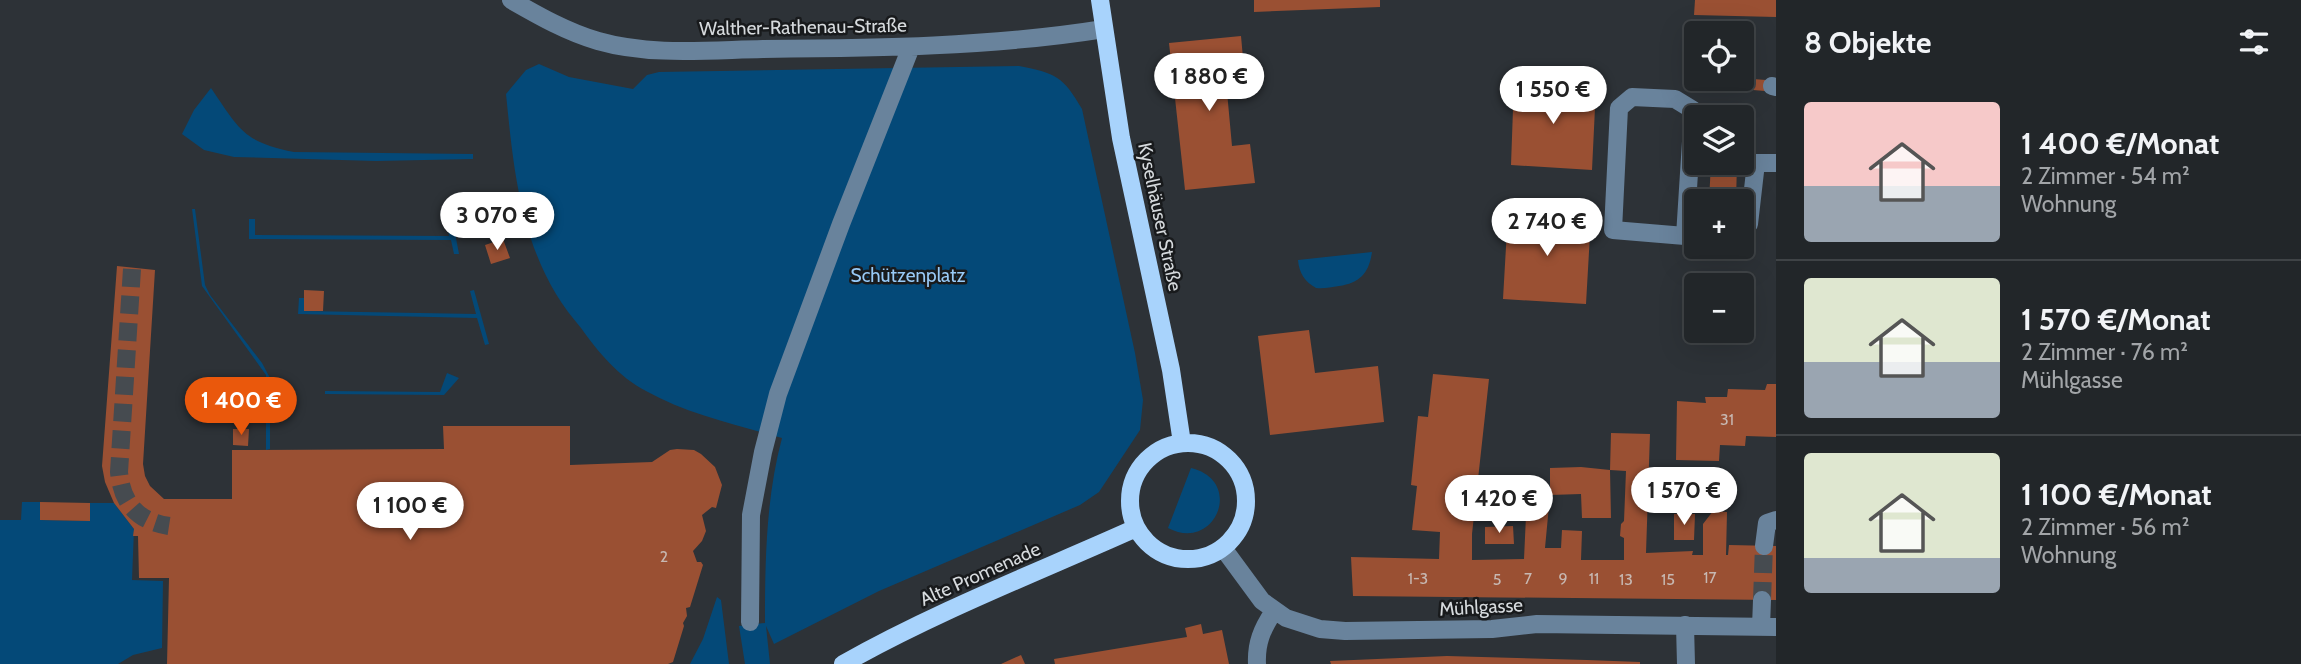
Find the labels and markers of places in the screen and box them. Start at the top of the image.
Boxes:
pin: 1 880 € [1144,54,1274,113]
pin: 1 550 € [1488,66,1618,126]
pin: 3 070 € [432,192,562,252]
pin: 2 740 € [1482,198,1612,258]
pin: 1 400 € [176,378,306,437]
pin: 1 570 € [1619,468,1749,527]
pin: 1 420 € [1434,476,1564,535]
pin: 1 100 € [345,482,475,542]

